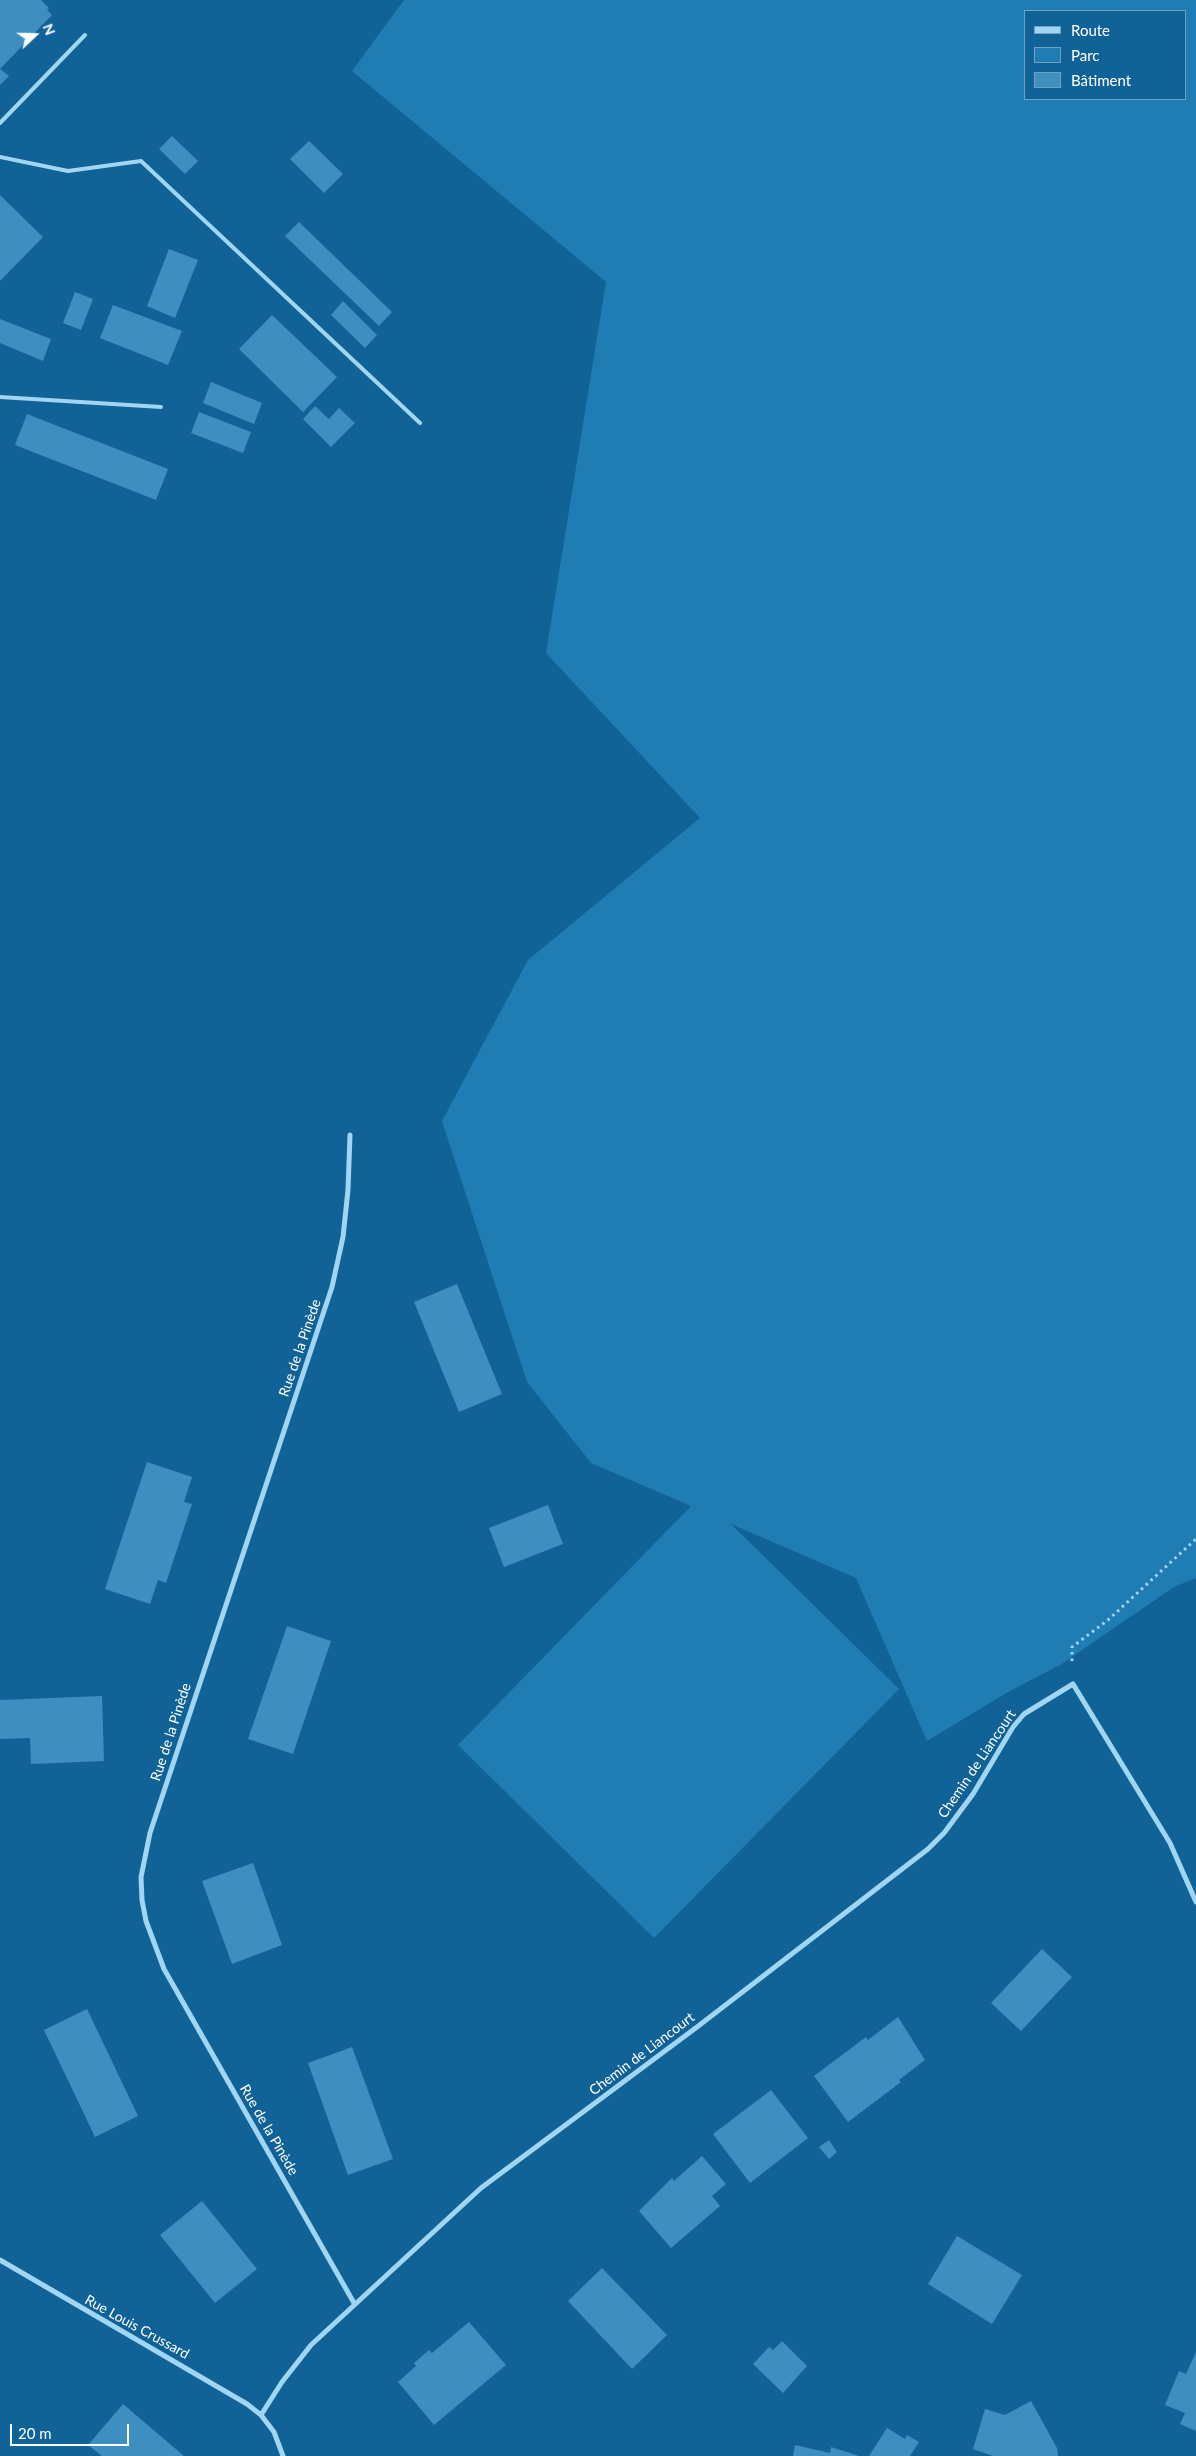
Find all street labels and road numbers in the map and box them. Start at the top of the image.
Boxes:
street label: Rue de la Pinède [275,1297,325,1399]
street label: Rue de la Pinède [147,1681,195,1783]
street label: Chemin de Liancourt [934,1707,1020,1821]
street label: Chemin de Liancourt [586,2009,698,2099]
street label: Rue de la Pinède [236,2082,302,2178]
street label: Rue Louis Crussard [82,2291,192,2363]

